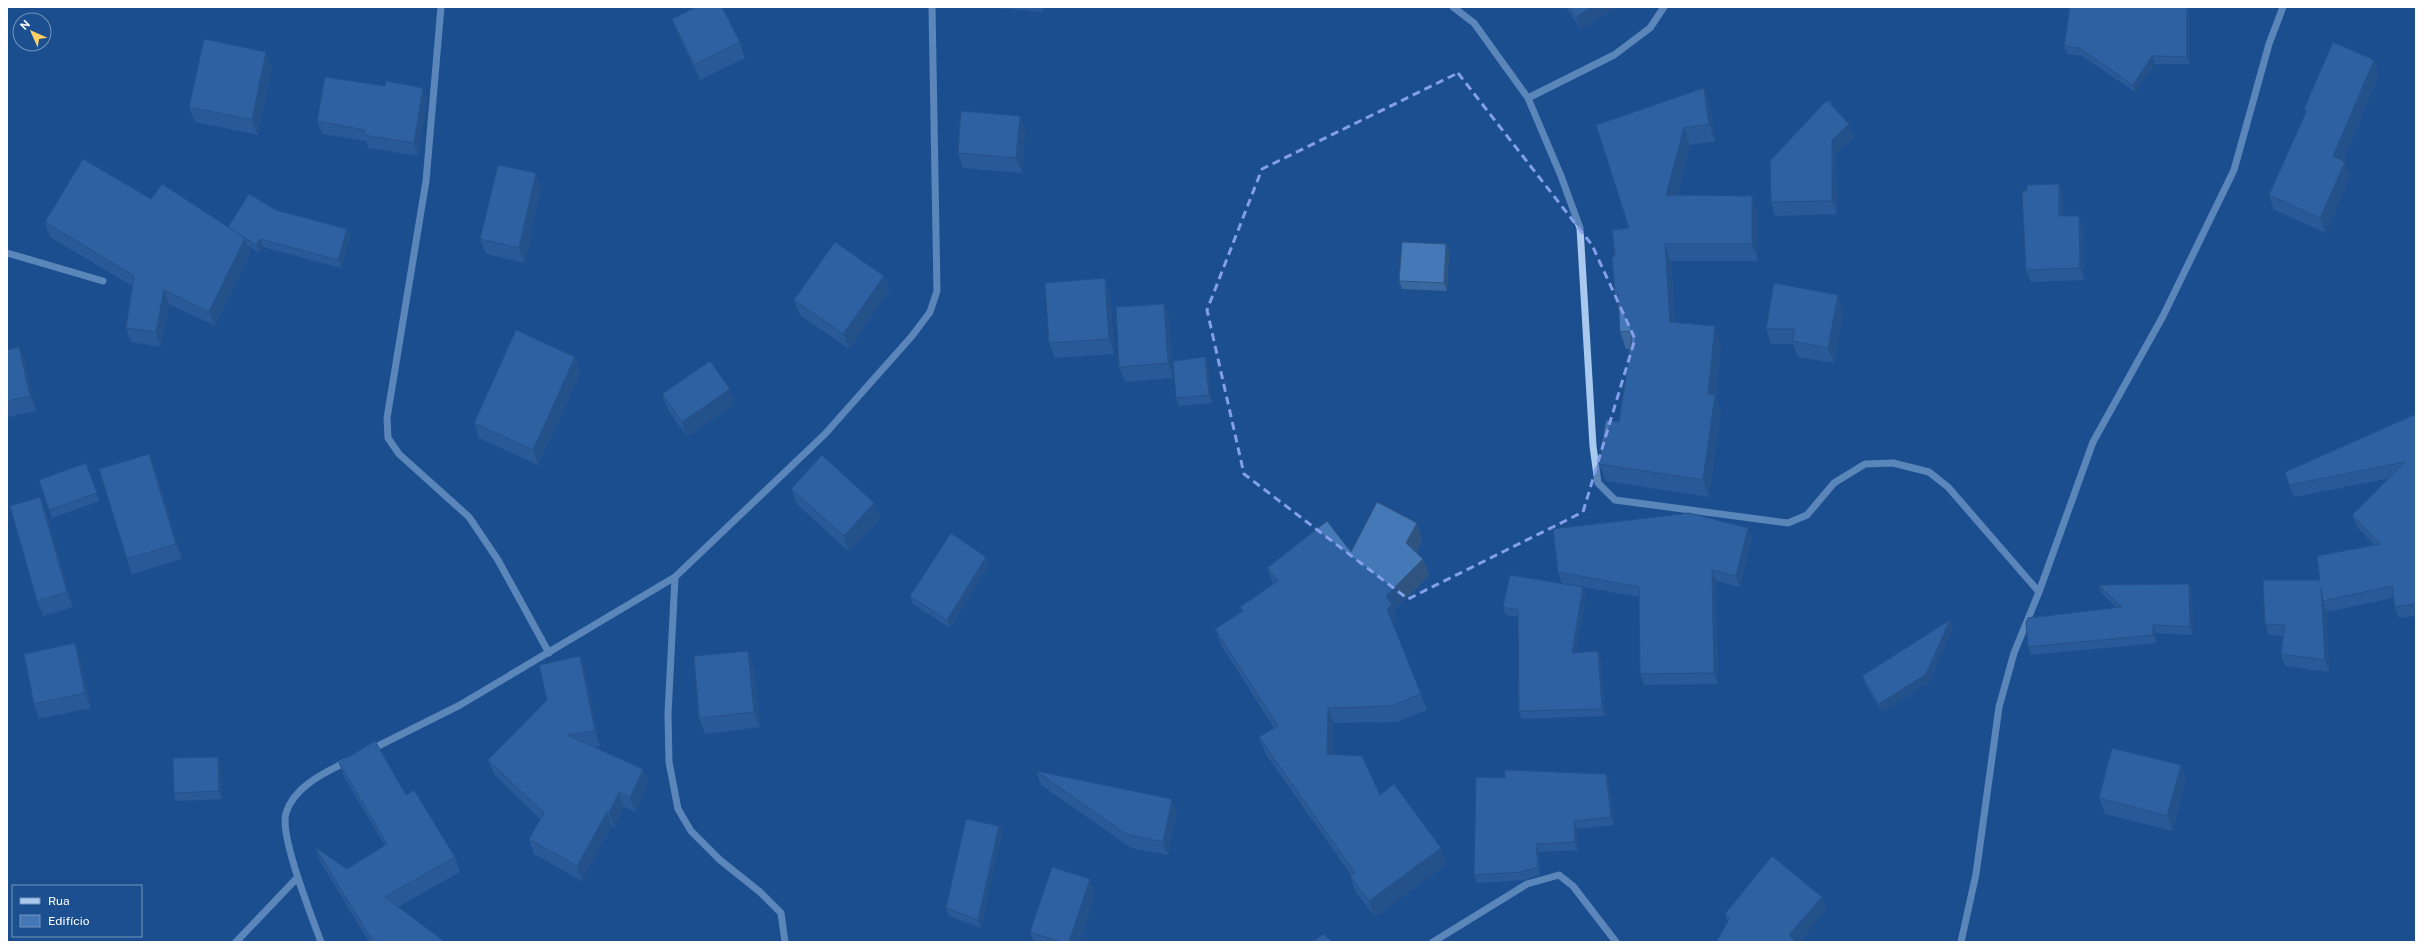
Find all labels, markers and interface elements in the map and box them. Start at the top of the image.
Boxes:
north arrow [12,12,52,52]
text: N [18,18,32,32]
legend [12,885,142,937]
text: Rua [48,894,70,908]
text: Edifício [48,914,90,928]

